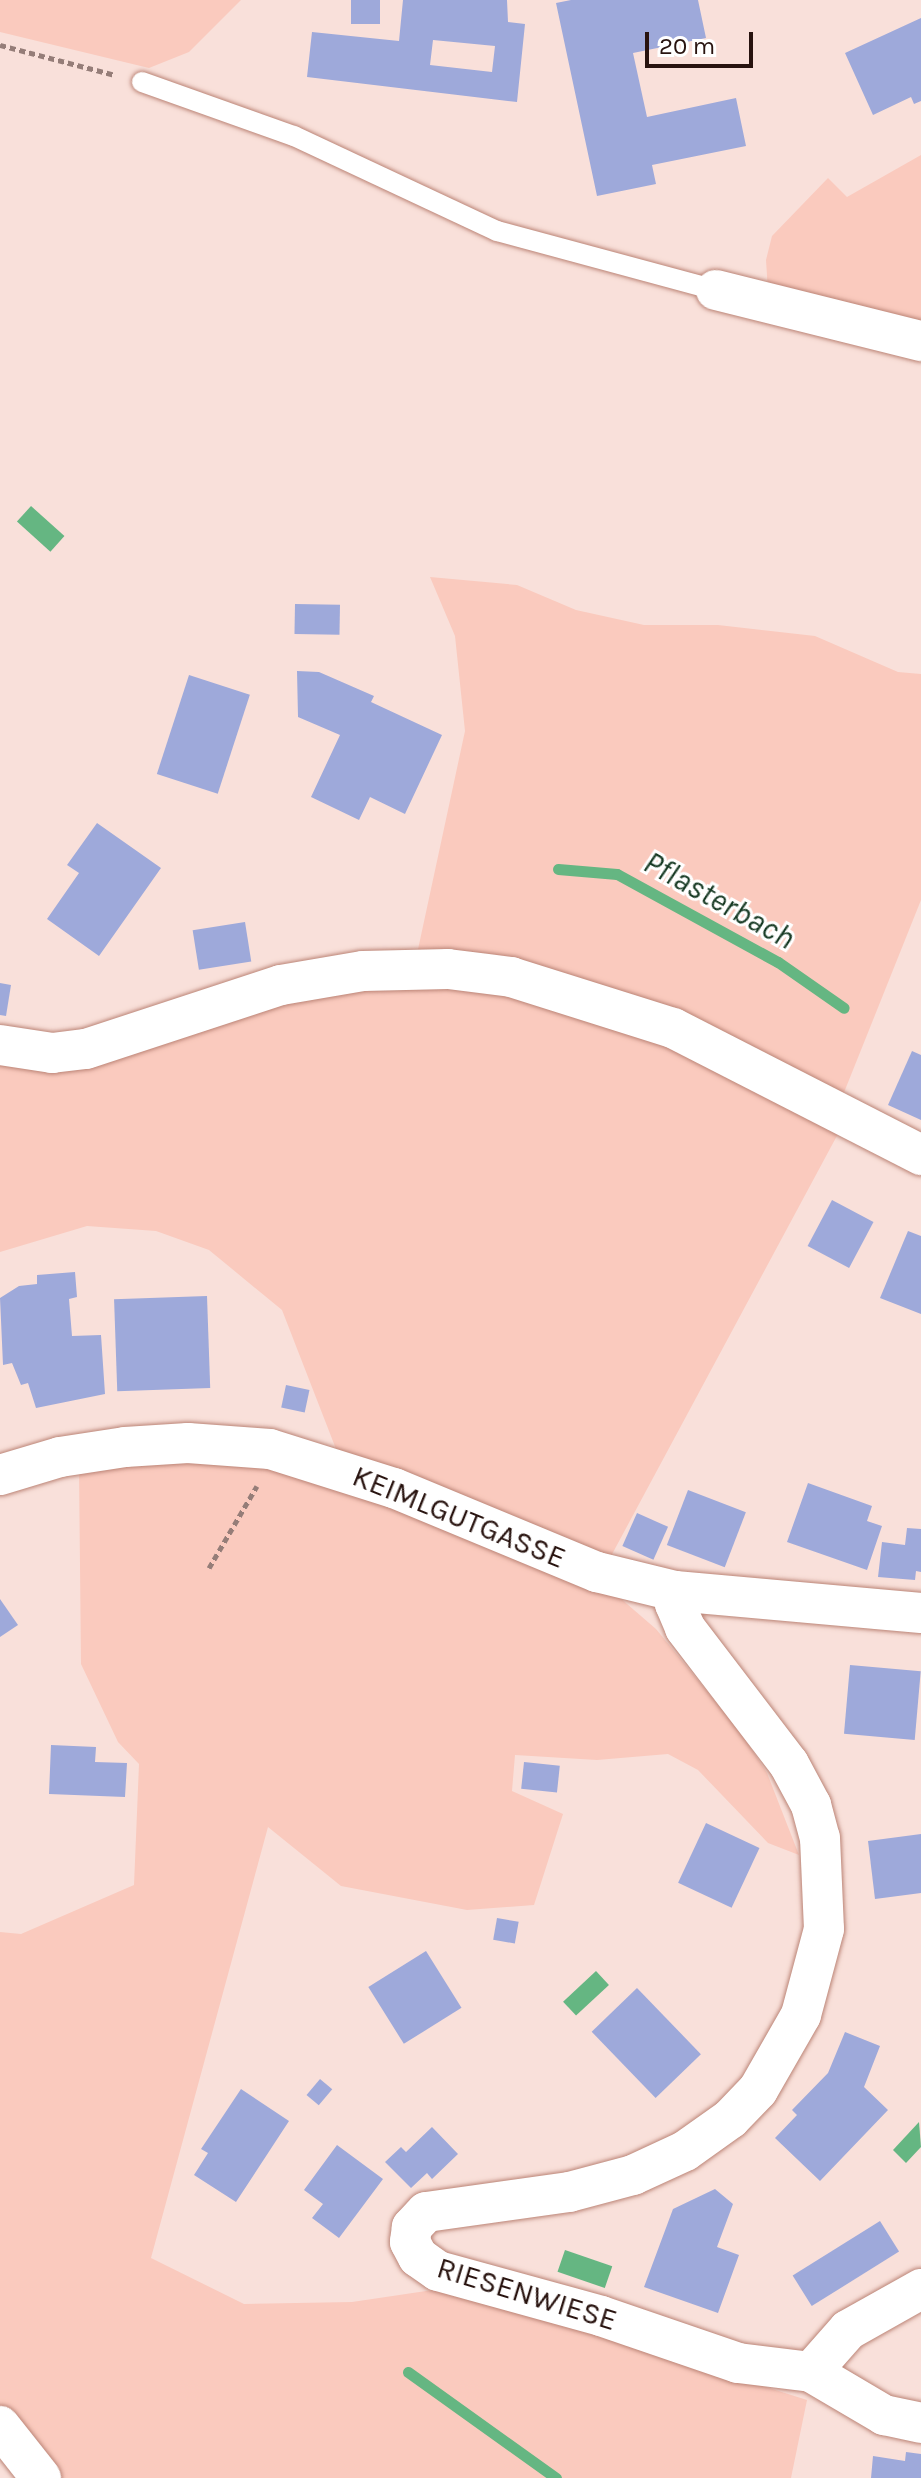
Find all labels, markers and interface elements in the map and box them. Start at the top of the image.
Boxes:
scale bar [649,16,757,66]
text: 20 m [659,32,715,60]
water label: Pflasterbach [637,844,801,958]
street label: KEIMLGUTGASSE [347,1458,571,1576]
street label: RIESENWIESE [433,2250,621,2338]

